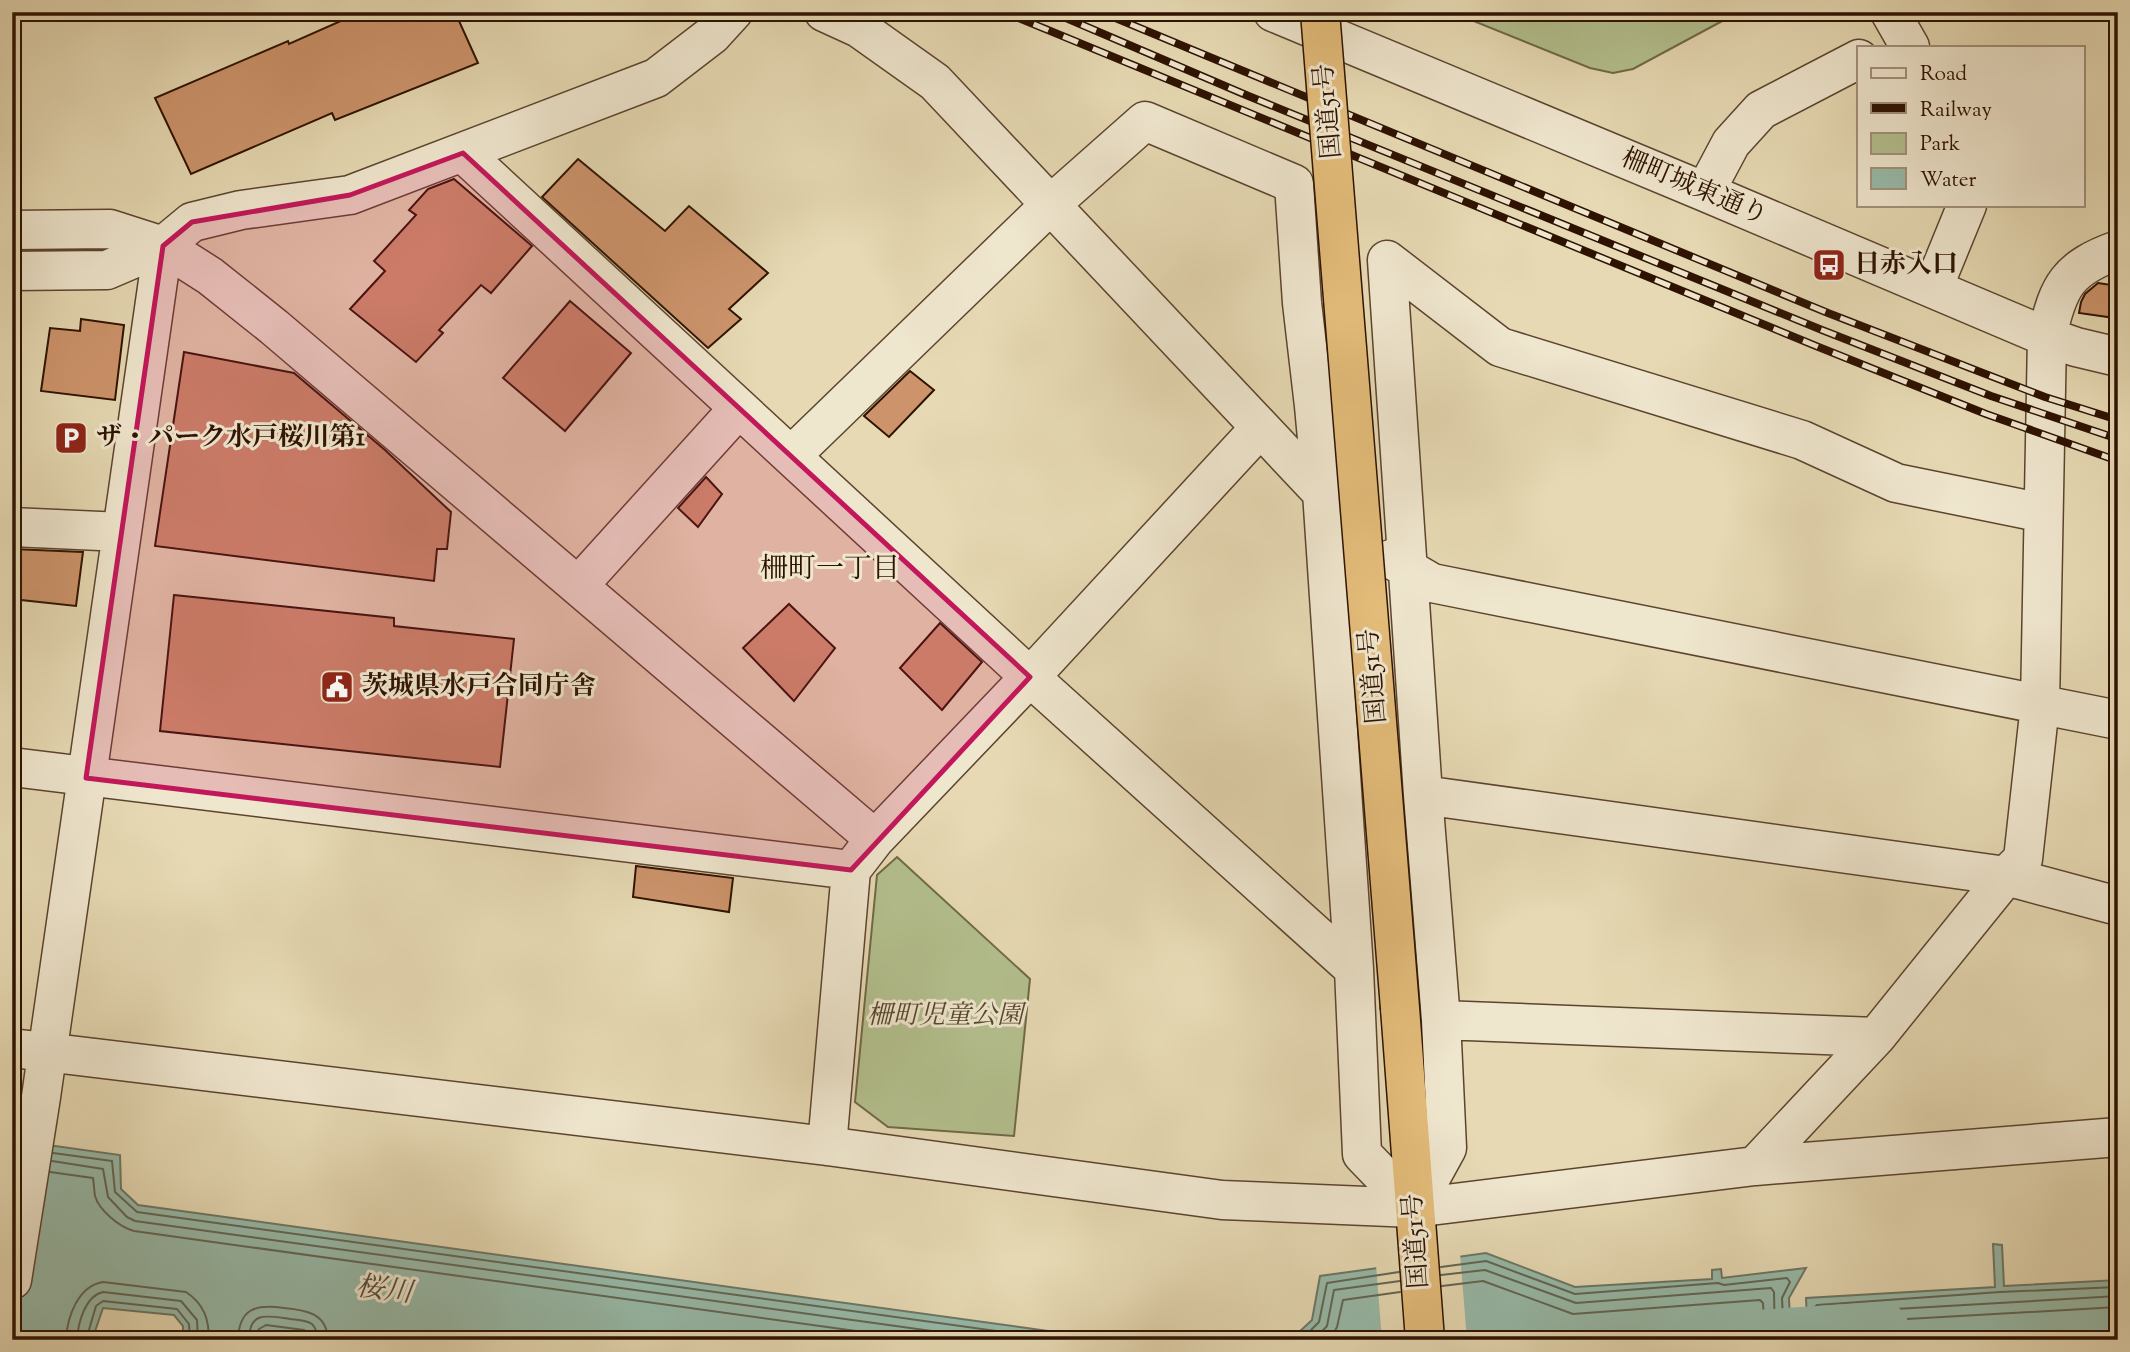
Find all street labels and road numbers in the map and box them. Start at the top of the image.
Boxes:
street label: 国道51号 [1306,62,1352,160]
street label: 柵町城東通り [1615,140,1773,236]
street label: 国道51号 [1351,627,1397,725]
street label: 国道51号 [1395,1192,1439,1290]

